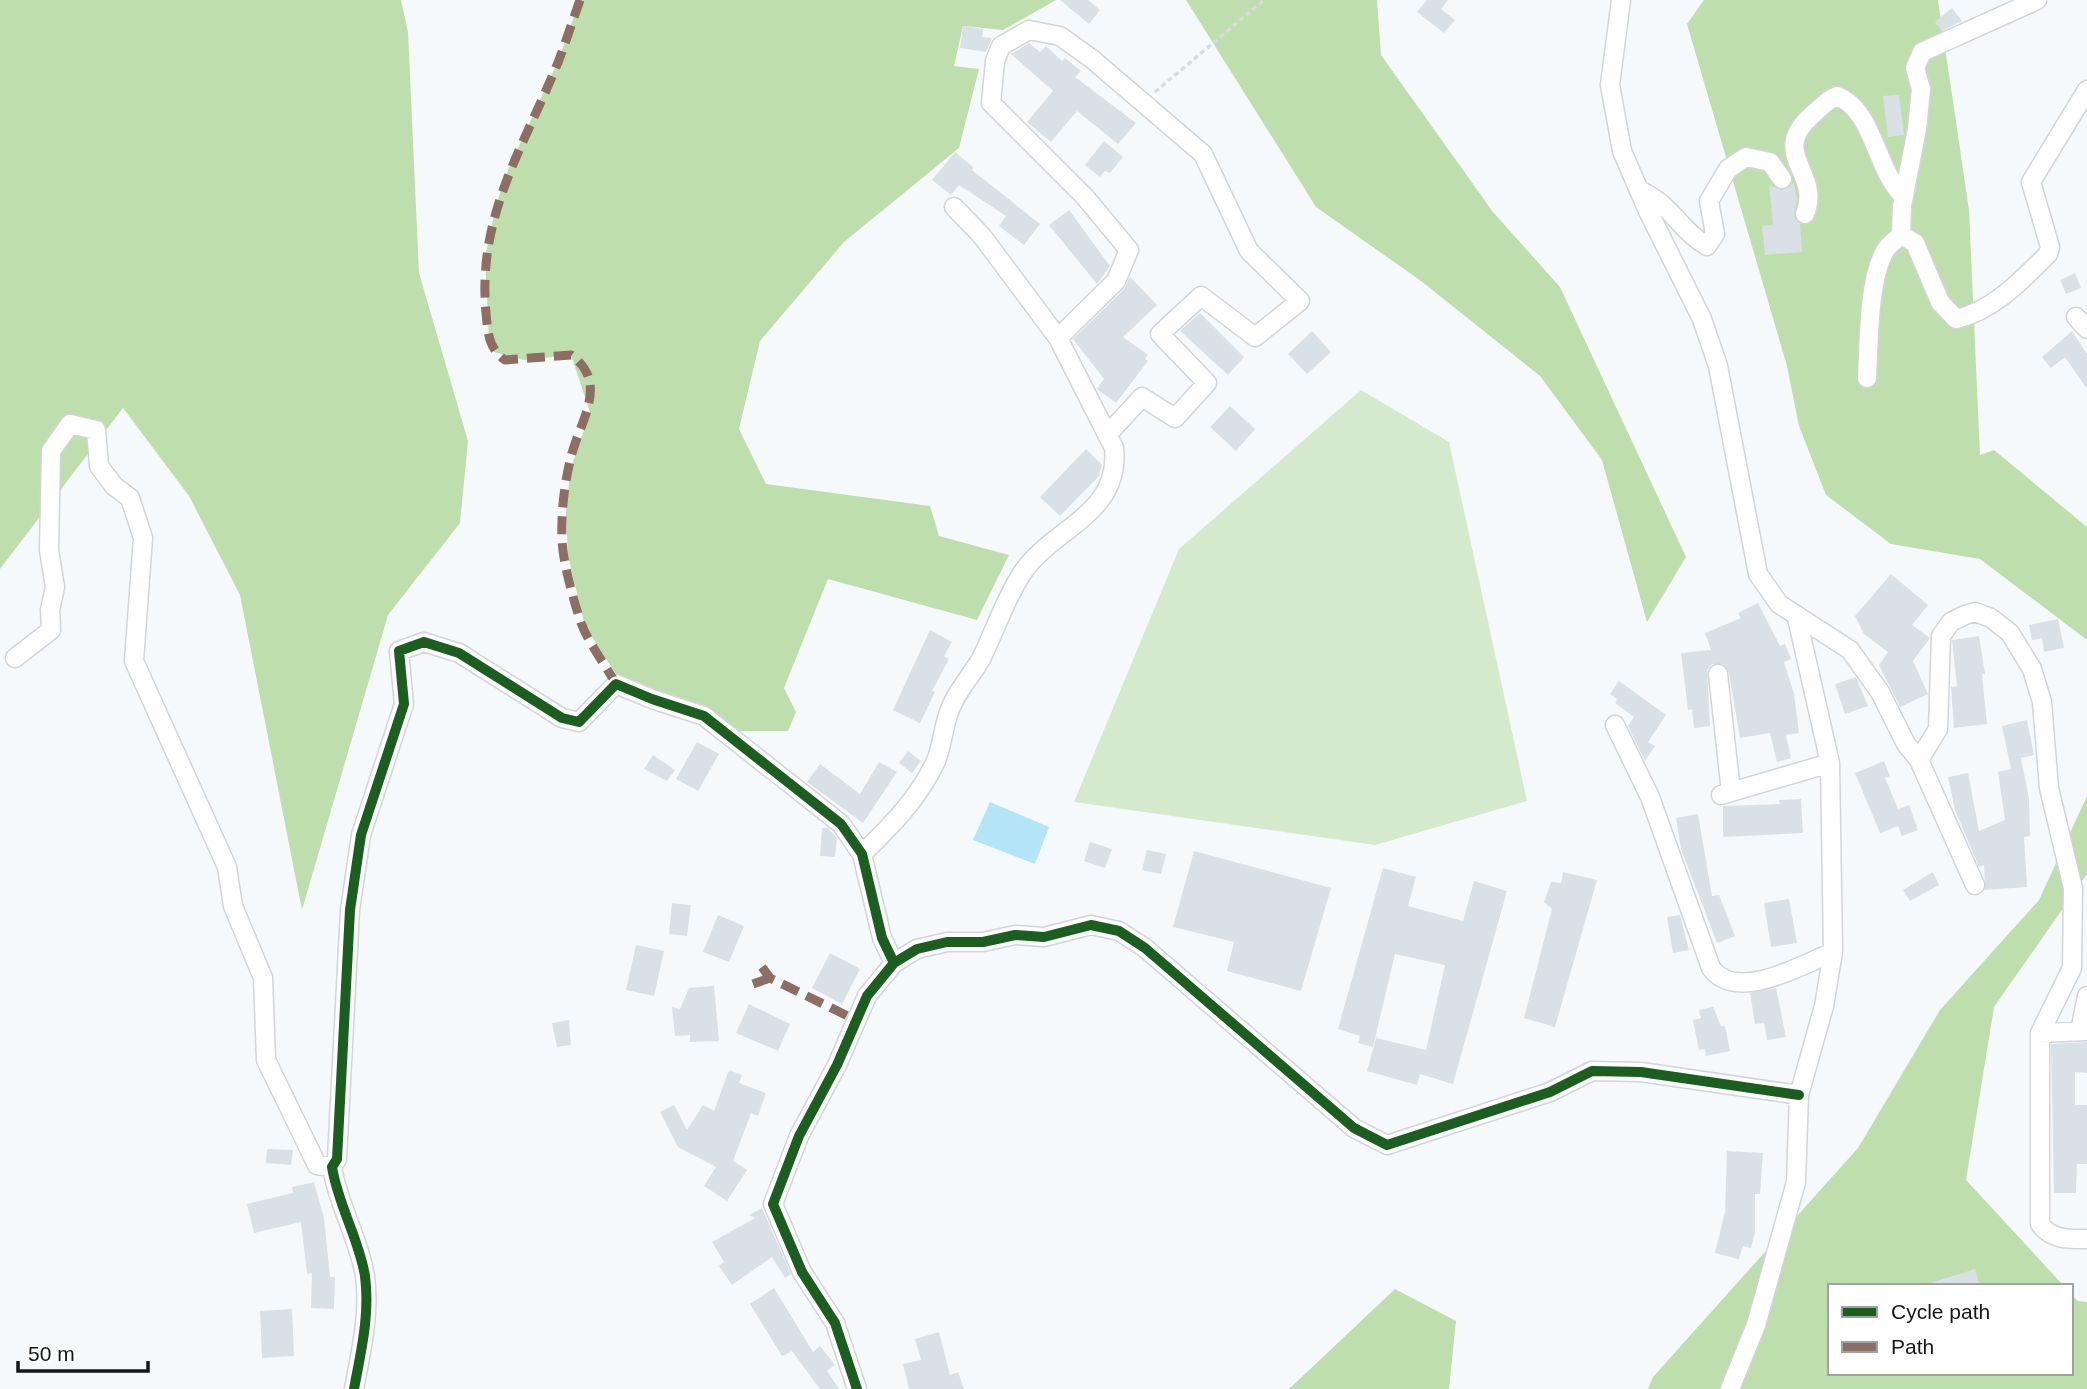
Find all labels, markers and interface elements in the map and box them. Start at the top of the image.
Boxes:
legend [1828,1284,2073,1375]
text: Cycle path [1891,1300,1990,1323]
scale bar [18,1330,147,1374]
text: Path [1891,1335,1934,1358]
text: 50 m [28,1342,75,1365]

